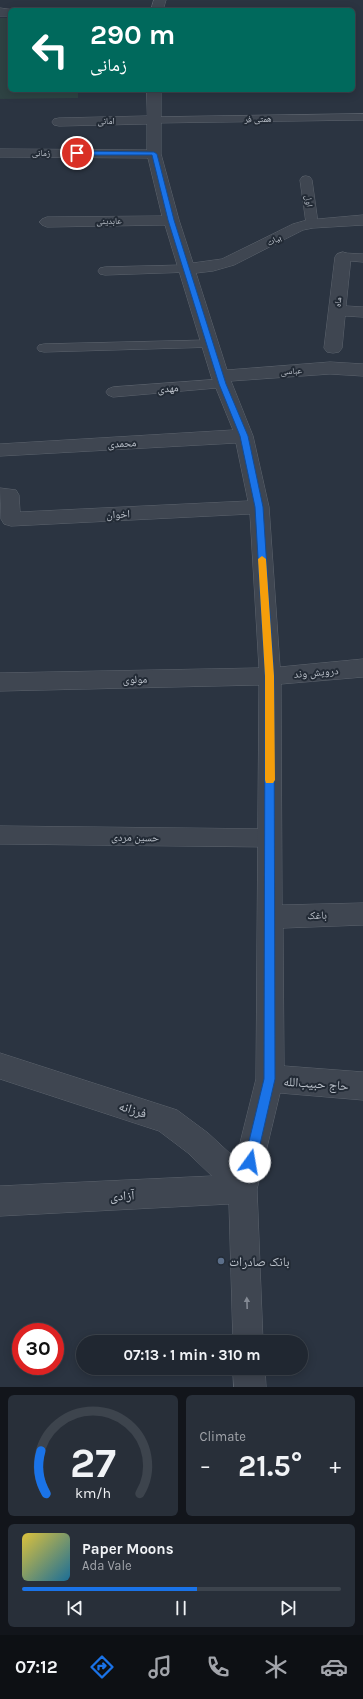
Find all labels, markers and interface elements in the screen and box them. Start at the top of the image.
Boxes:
text: 290 m [90,18,175,51]
icon: left [24,24,76,76]
text: زمانی [90,54,127,76]
street label: همتی فر [243,114,272,124]
street label: امانی [97,116,115,126]
pin [60,136,94,170]
icon: arrive [66,142,88,164]
street label: زمانی [32,148,51,158]
street label: اول [303,195,315,207]
street label: عابدینی [96,216,122,227]
street label: بیات [265,232,284,248]
street label: ماه [333,296,343,308]
street label: عباسی [280,365,303,377]
street label: مهدی [157,381,179,396]
street label: محمدی [107,436,137,451]
street label: اخوان [106,507,130,522]
street label: درویش‌ وند [293,664,339,681]
street label: مولوی [123,673,147,686]
street label: حسین مردی [111,831,159,844]
street label: باغک [307,909,327,922]
street label: حاج حبیب‌الله [283,1074,349,1095]
street label: فرزانه [117,1098,149,1122]
position arrow [229,1141,271,1183]
street label: آزادی [109,1187,135,1205]
place label: بانک صادرات [229,1254,290,1270]
marker: بانک صادرات [216,1256,226,1266]
one-way arrow [244,1296,250,1309]
speed limit sign: 30 [12,1323,64,1375]
text: 07:13 · 1 min · 310 m [123,1346,261,1364]
text: Climate [200,1429,246,1444]
text: 27 [70,1438,116,1486]
text: 21.5° [238,1448,302,1484]
text: − [200,1453,211,1479]
text: + [329,1453,341,1479]
text: km/h [75,1484,111,1501]
text: Paper Moons [82,1540,174,1558]
text: Ada Vale [82,1558,132,1573]
icon: previous [64,1597,86,1619]
icon: pause [170,1597,192,1619]
icon: next [277,1597,299,1619]
icon: directions [88,1653,116,1681]
icon: music [146,1653,174,1681]
icon: phone [204,1653,232,1681]
icon: climate [262,1653,290,1681]
icon: car [320,1653,348,1681]
text: 07:12 [15,1656,58,1678]

